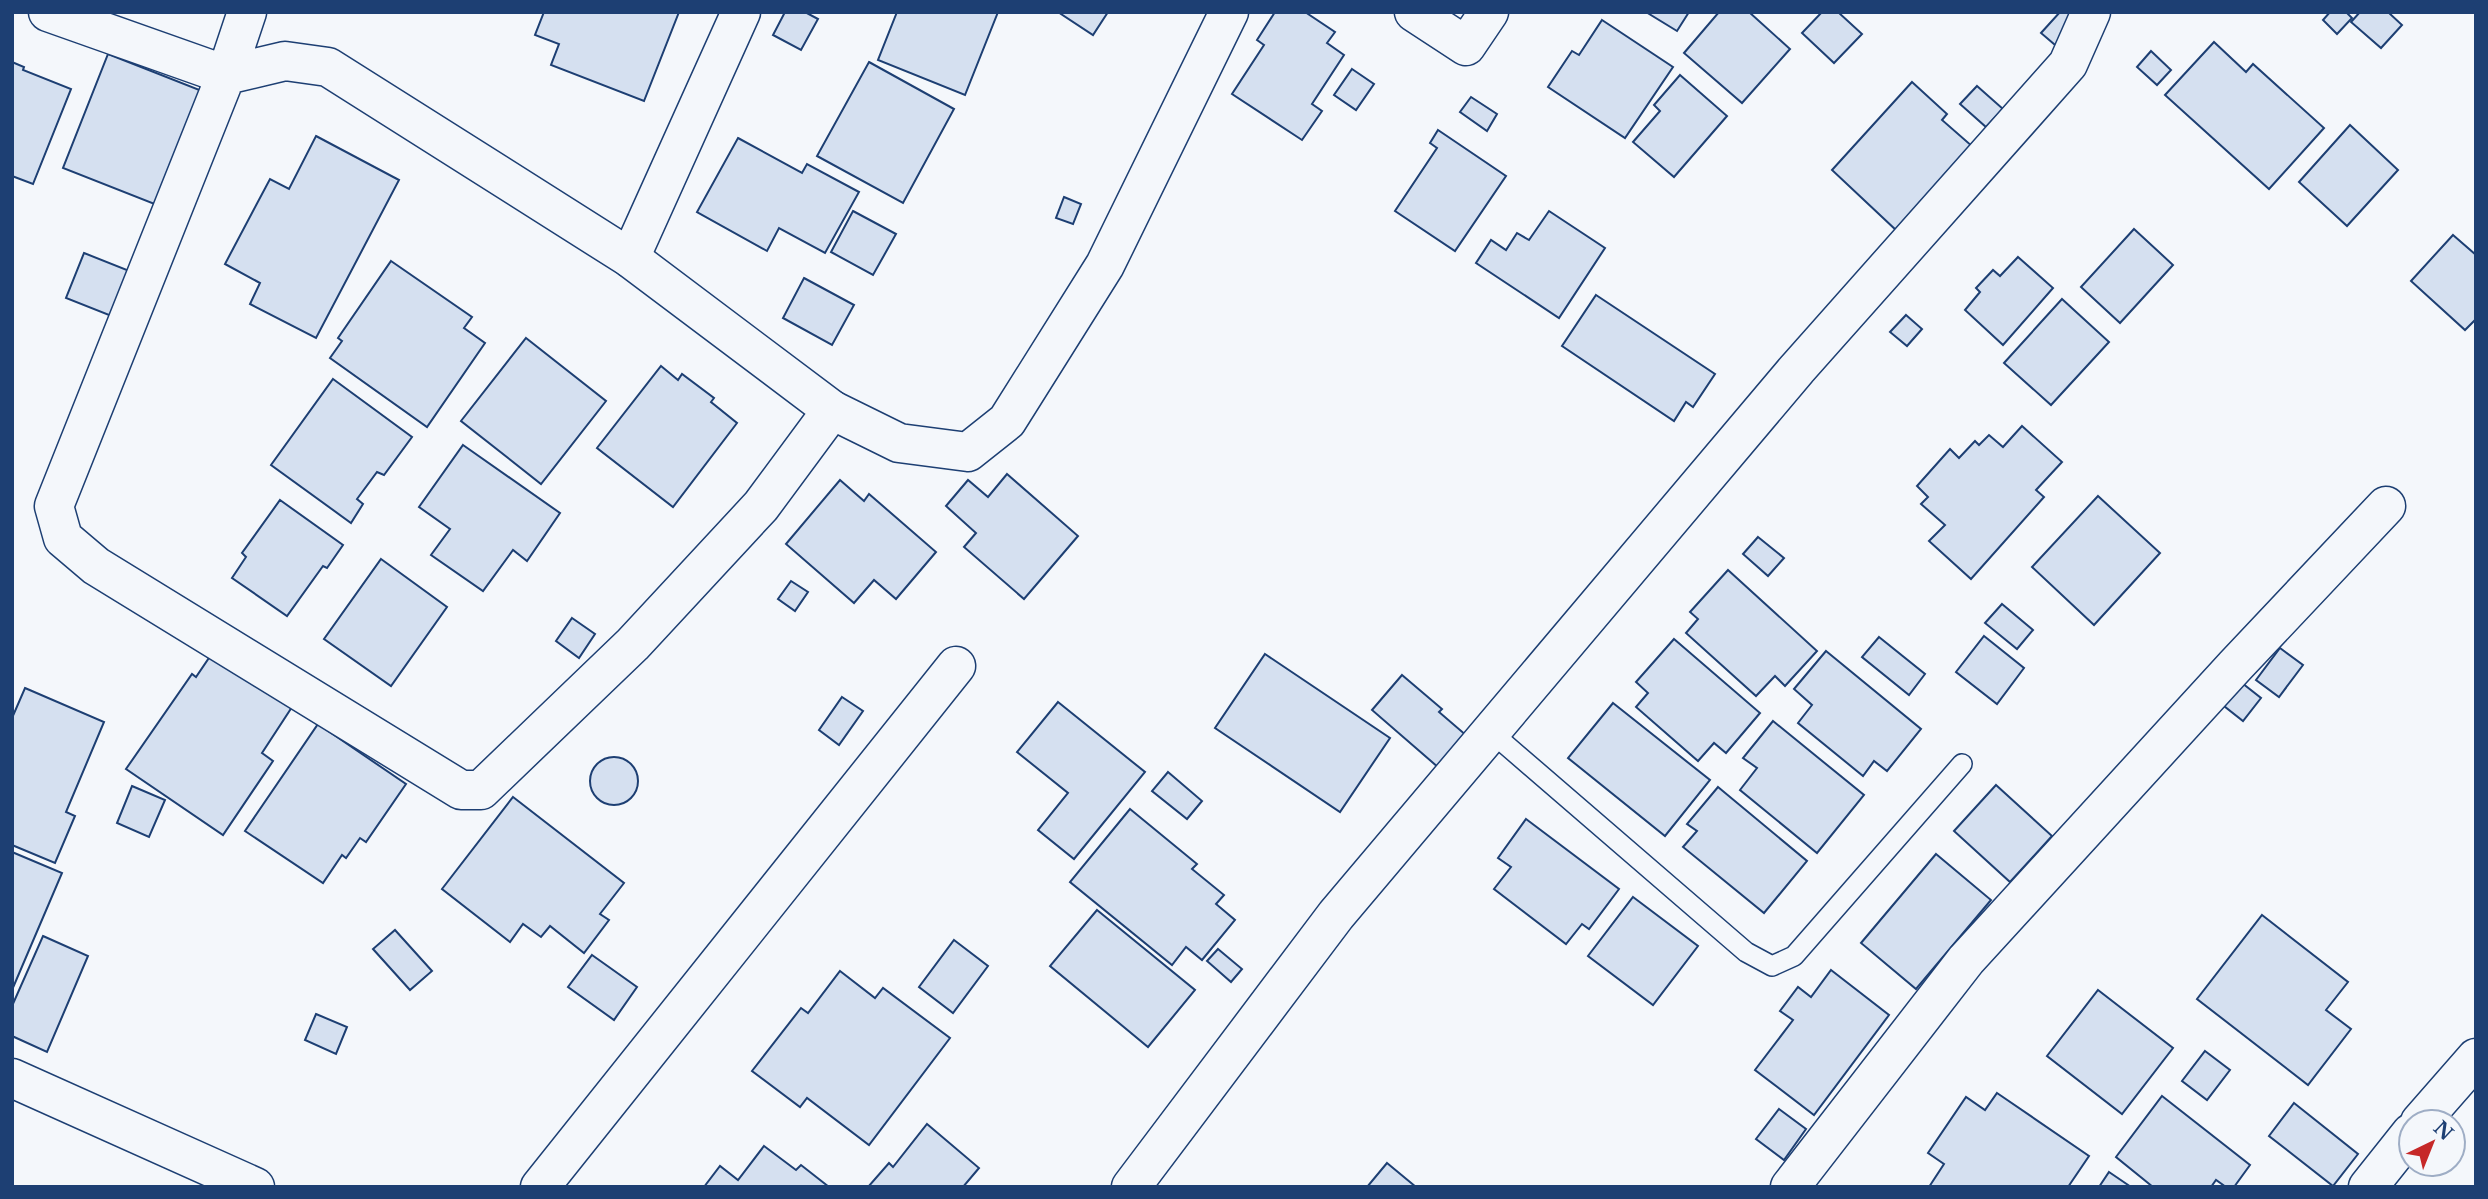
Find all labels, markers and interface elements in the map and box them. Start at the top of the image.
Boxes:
north arrow [2397,1108,2467,1178]
text: N [2429,1116,2458,1146]

